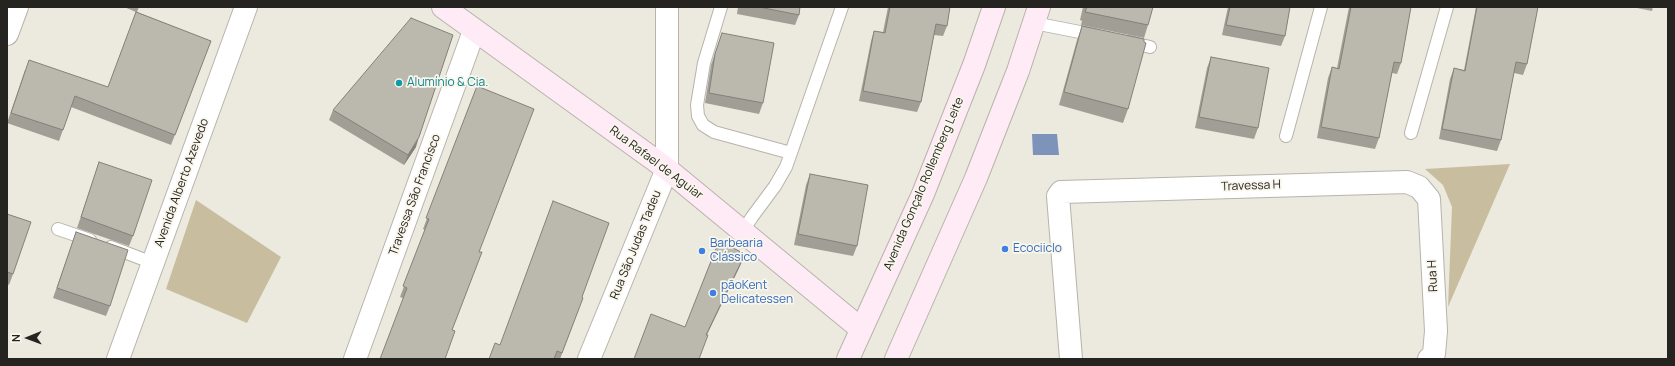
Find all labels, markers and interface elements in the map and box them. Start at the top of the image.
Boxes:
place label: Alumínio & Cia. [407,76,488,90]
marker: Alumínio & Cia. [394,78,404,88]
street label: Avenida Gonçalo Rollemberg Leite [881,95,967,273]
street label: Avenida Alberto Azevedo [152,117,212,249]
street label: Rua Rafael de Aguiar [607,123,705,203]
street label: Travessa São Francisco [386,132,444,258]
street label: Travessa H [1221,178,1281,194]
street label: Rua São Judas Tadeu [607,188,665,302]
place label: Barbearia Clássico [710,237,763,265]
place label: Ecociiclo [1013,242,1062,256]
marker: Ecociiclo [1000,244,1010,254]
marker: Barbearia Clássico [697,246,707,256]
street label: Rua H [1425,260,1441,292]
place label: pãoKent Delicatessen [721,279,793,307]
marker: pãoKent Delicatessen [708,288,718,298]
north arrow [8,318,48,358]
text: N [8,334,23,342]

